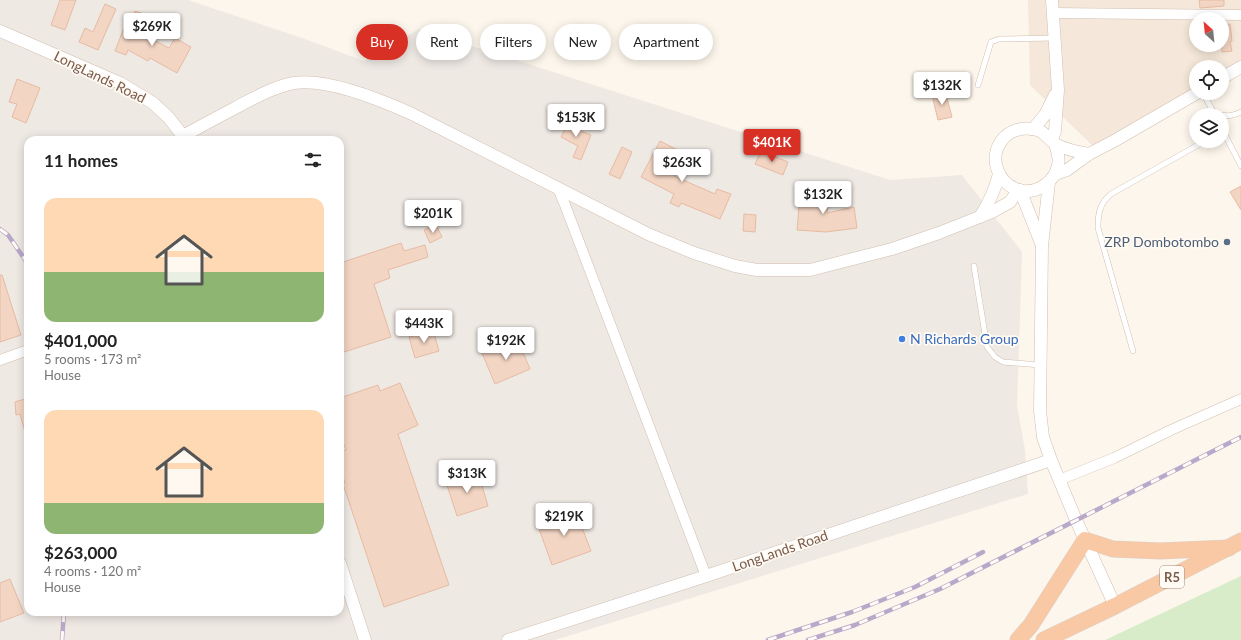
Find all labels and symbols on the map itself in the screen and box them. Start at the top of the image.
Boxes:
north arrow [1189,12,1229,52]
pin: $269K [124,13,180,47]
street label: LongLands Road [52,47,149,106]
pin: $132K [914,72,970,106]
pin: $153K [548,104,604,138]
pin: $401K [744,129,800,163]
pin: $263K [654,149,710,183]
pin: $132K [795,181,851,215]
pin: $201K [405,200,461,234]
place label: ZRP Dombotombo [1104,233,1219,250]
marker: ZRP Dombotombo [1222,237,1232,247]
pin: $443K [396,310,452,344]
pin: $192K [478,327,534,361]
place label: N Richards Group [910,330,1019,347]
marker: N Richards Group [897,334,907,344]
pin: $313K [439,460,495,494]
pin: $219K [536,503,592,537]
street label: LongLands Road [730,526,830,575]
road number: R5 [1160,566,1184,588]

